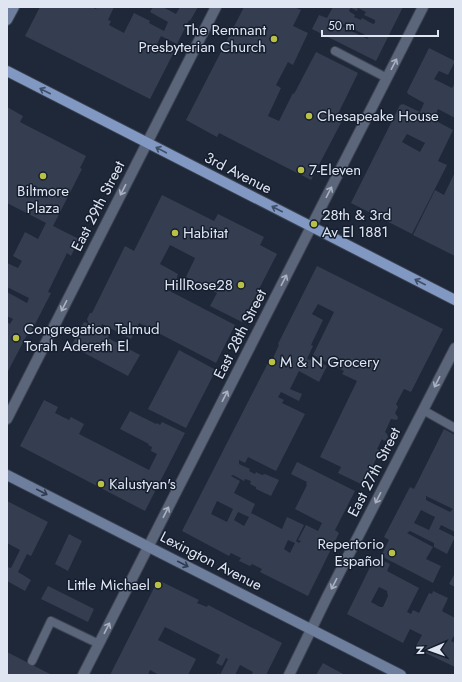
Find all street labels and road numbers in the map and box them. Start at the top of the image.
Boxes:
street label: 3rd Avenue [200,147,276,200]
street label: East 29th Street [66,157,130,255]
street label: East 28th Street [208,285,272,383]
street label: East 27th Street [342,423,406,521]
street label: Lexington Avenue [156,526,266,596]

